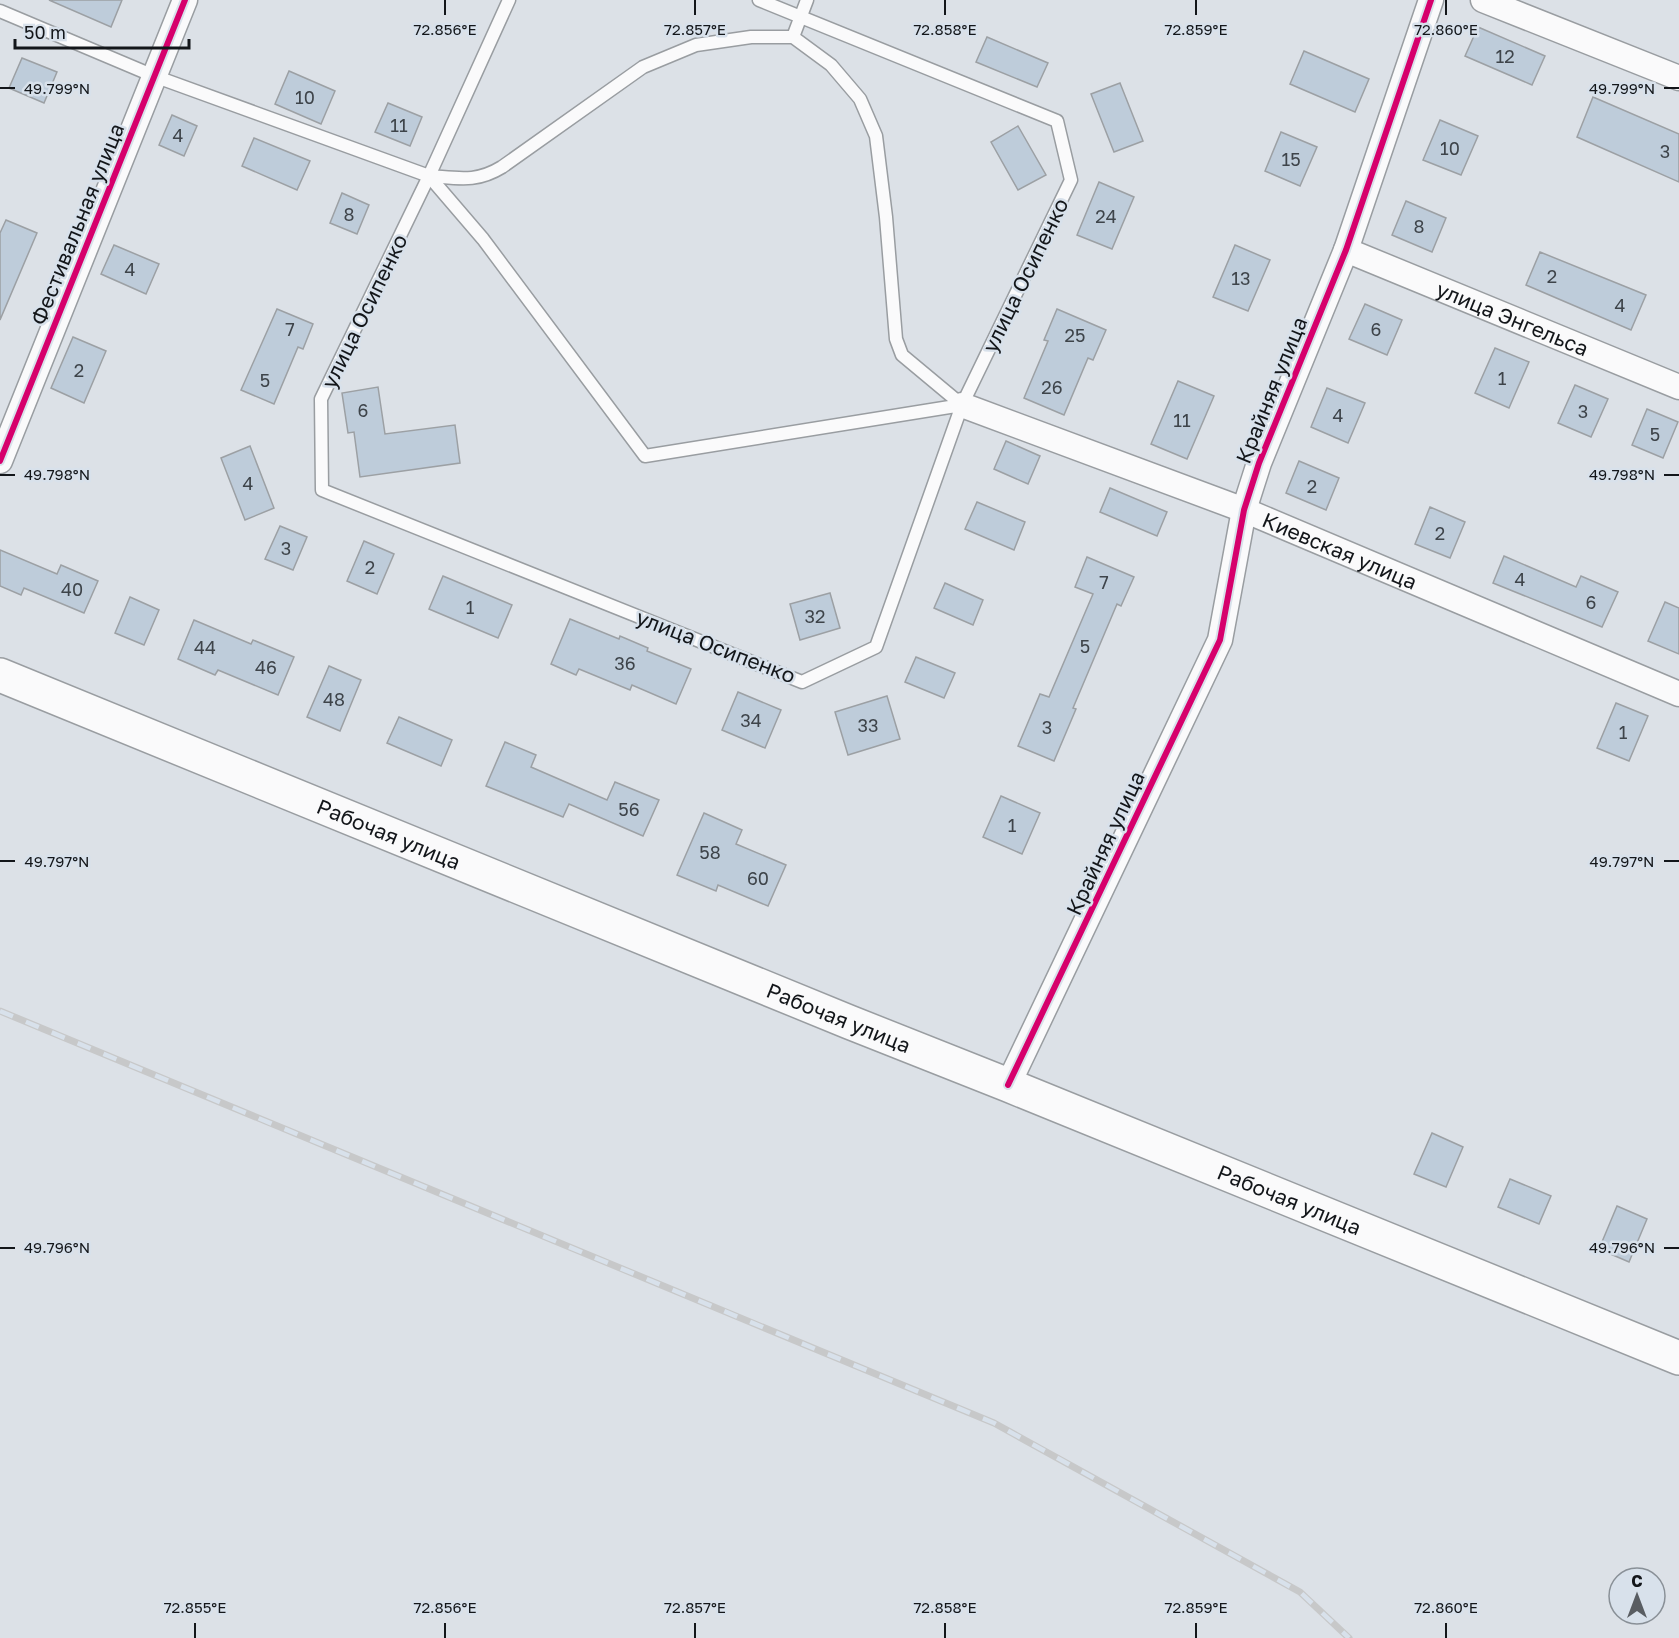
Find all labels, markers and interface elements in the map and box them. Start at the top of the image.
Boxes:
scale bar [15,12,189,50]
text: 72.856°E [413,20,477,38]
text: 72.857°E [664,20,726,38]
text: 72.858°E [913,20,977,38]
text: 72.859°E [1164,20,1228,38]
text: 72.860°E [1414,20,1478,38]
text: 50 m [24,21,66,43]
house number: 12 [1495,45,1515,67]
text: 49.799°N [24,79,90,97]
text: 49.799°N [1589,79,1655,97]
house number: 10 [295,86,315,108]
house number: 11 [390,114,408,136]
street label: Фестивальная улица [25,119,129,329]
house number: 4 [173,124,184,146]
house number: 10 [1440,137,1460,159]
house number: 3 [1660,140,1670,162]
house number: 15 [1281,148,1301,170]
street label: улица Осипенко [976,194,1074,356]
house number: 8 [344,203,354,225]
house number: 24 [1095,205,1117,227]
house number: 8 [1414,215,1424,237]
street label: улица Осипенко [315,230,413,392]
house number: 4 [125,258,136,280]
house number: 2 [1547,265,1557,287]
house number: 13 [1231,267,1251,289]
street label: улица Энгельса [1433,276,1592,361]
house number: 4 [1615,294,1626,316]
street label: Крайняя улица [1230,313,1312,467]
house number: 7 [285,318,295,340]
house number: 6 [1371,318,1381,340]
house number: 25 [1065,324,1085,346]
house number: 2 [74,359,84,381]
house number: 1 [1498,367,1507,389]
house number: 5 [260,369,270,391]
house number: 26 [1041,376,1063,398]
house number: 6 [358,399,368,421]
house number: 3 [1578,400,1588,422]
house number: 4 [1333,404,1344,426]
house number: 11 [1173,409,1191,431]
house number: 5 [1650,423,1660,445]
text: 49.798°N [24,465,90,483]
text: 49.798°N [1589,465,1655,483]
house number: 4 [243,472,254,494]
house number: 2 [1307,475,1317,497]
street label: Киевская улица [1259,506,1421,595]
house number: 2 [1435,522,1445,544]
house number: 3 [281,537,291,559]
house number: 2 [365,556,375,578]
house number: 4 [1515,568,1526,590]
house number: 7 [1099,571,1109,593]
house number: 40 [61,578,83,600]
house number: 6 [1586,591,1596,613]
house number: 1 [466,596,475,618]
street label: улица Осипенко [633,604,799,688]
house number: 32 [805,605,825,627]
house number: 5 [1080,635,1090,657]
house number: 44 [194,636,216,658]
house number: 36 [614,652,636,674]
house number: 46 [255,656,277,678]
house number: 48 [323,688,345,710]
house number: 34 [740,709,762,731]
house number: 33 [857,714,879,736]
house number: 3 [1042,716,1052,738]
house number: 1 [1619,721,1628,743]
street label: Крайняя улица [1060,767,1150,919]
street label: Рабочая улица [313,793,465,875]
house number: 56 [618,798,640,820]
house number: 1 [1008,814,1017,836]
house number: 58 [699,841,721,863]
text: 49.797°N [25,852,89,870]
text: 49.797°N [1590,852,1654,870]
house number: 60 [747,867,769,889]
street label: Рабочая улица [763,977,915,1058]
street label: Рабочая улица [1214,1159,1365,1240]
text: 49.796°N [24,1238,90,1256]
text: 49.796°N [1589,1238,1655,1256]
north arrow [1607,1566,1667,1626]
text: С [1631,1571,1643,1591]
text: 72.855°E [164,1598,226,1616]
text: 72.856°E [413,1598,477,1616]
text: 72.857°E [664,1598,726,1616]
text: 72.858°E [913,1598,977,1616]
text: 72.859°E [1164,1598,1228,1616]
text: 72.860°E [1414,1598,1478,1616]

